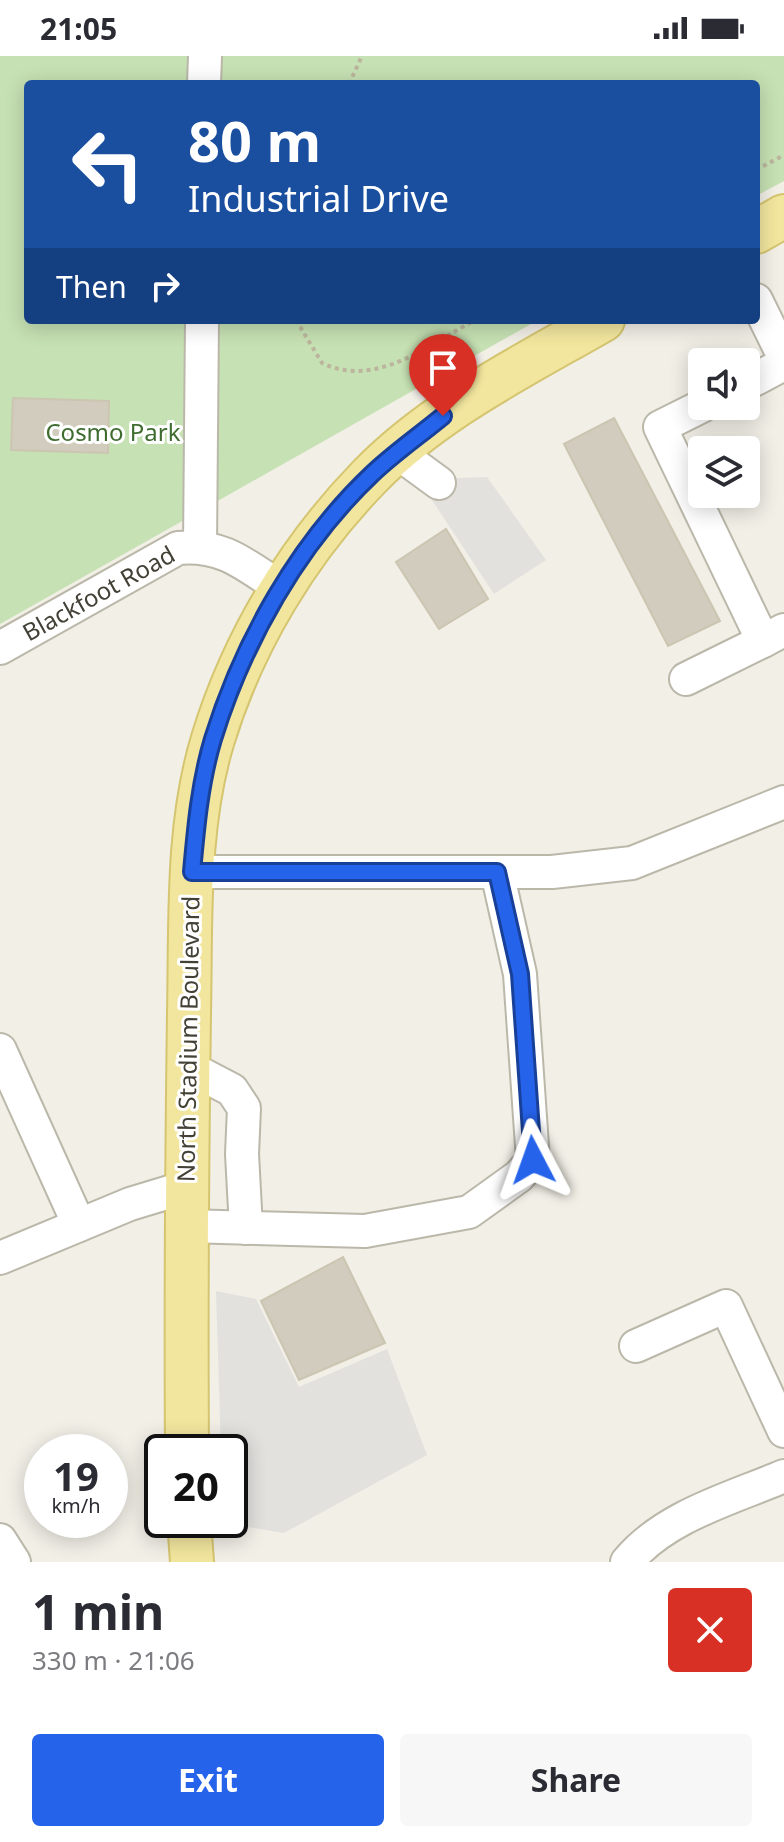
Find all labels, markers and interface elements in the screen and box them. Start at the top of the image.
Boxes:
text: 21:05 [40,8,117,49]
text: 80 m [188,102,321,178]
icon: left [56,112,160,216]
text: Industrial Drive [188,174,449,223]
icon: right [143,264,187,308]
text: Then [56,266,127,307]
pin [409,334,477,416]
icon: arrive [421,346,465,390]
map controls [688,348,760,508]
button: sound [688,348,760,420]
park label: Cosmo Park [45,415,181,448]
button: layers [688,436,760,508]
street label: Blackfoot Road [16,537,180,648]
street label: North Stadium Boulevard [169,896,206,1182]
position arrow [491,1118,575,1202]
speed limit sign: 20 [144,1434,248,1538]
text: 19 [53,1448,99,1503]
text: km/h [51,1492,101,1519]
text: 1 min [32,1579,164,1644]
button: close [668,1588,752,1672]
text: 330 m · 21:06 [32,1642,195,1678]
button: Exit [32,1734,384,1826]
button: Share [400,1734,752,1826]

